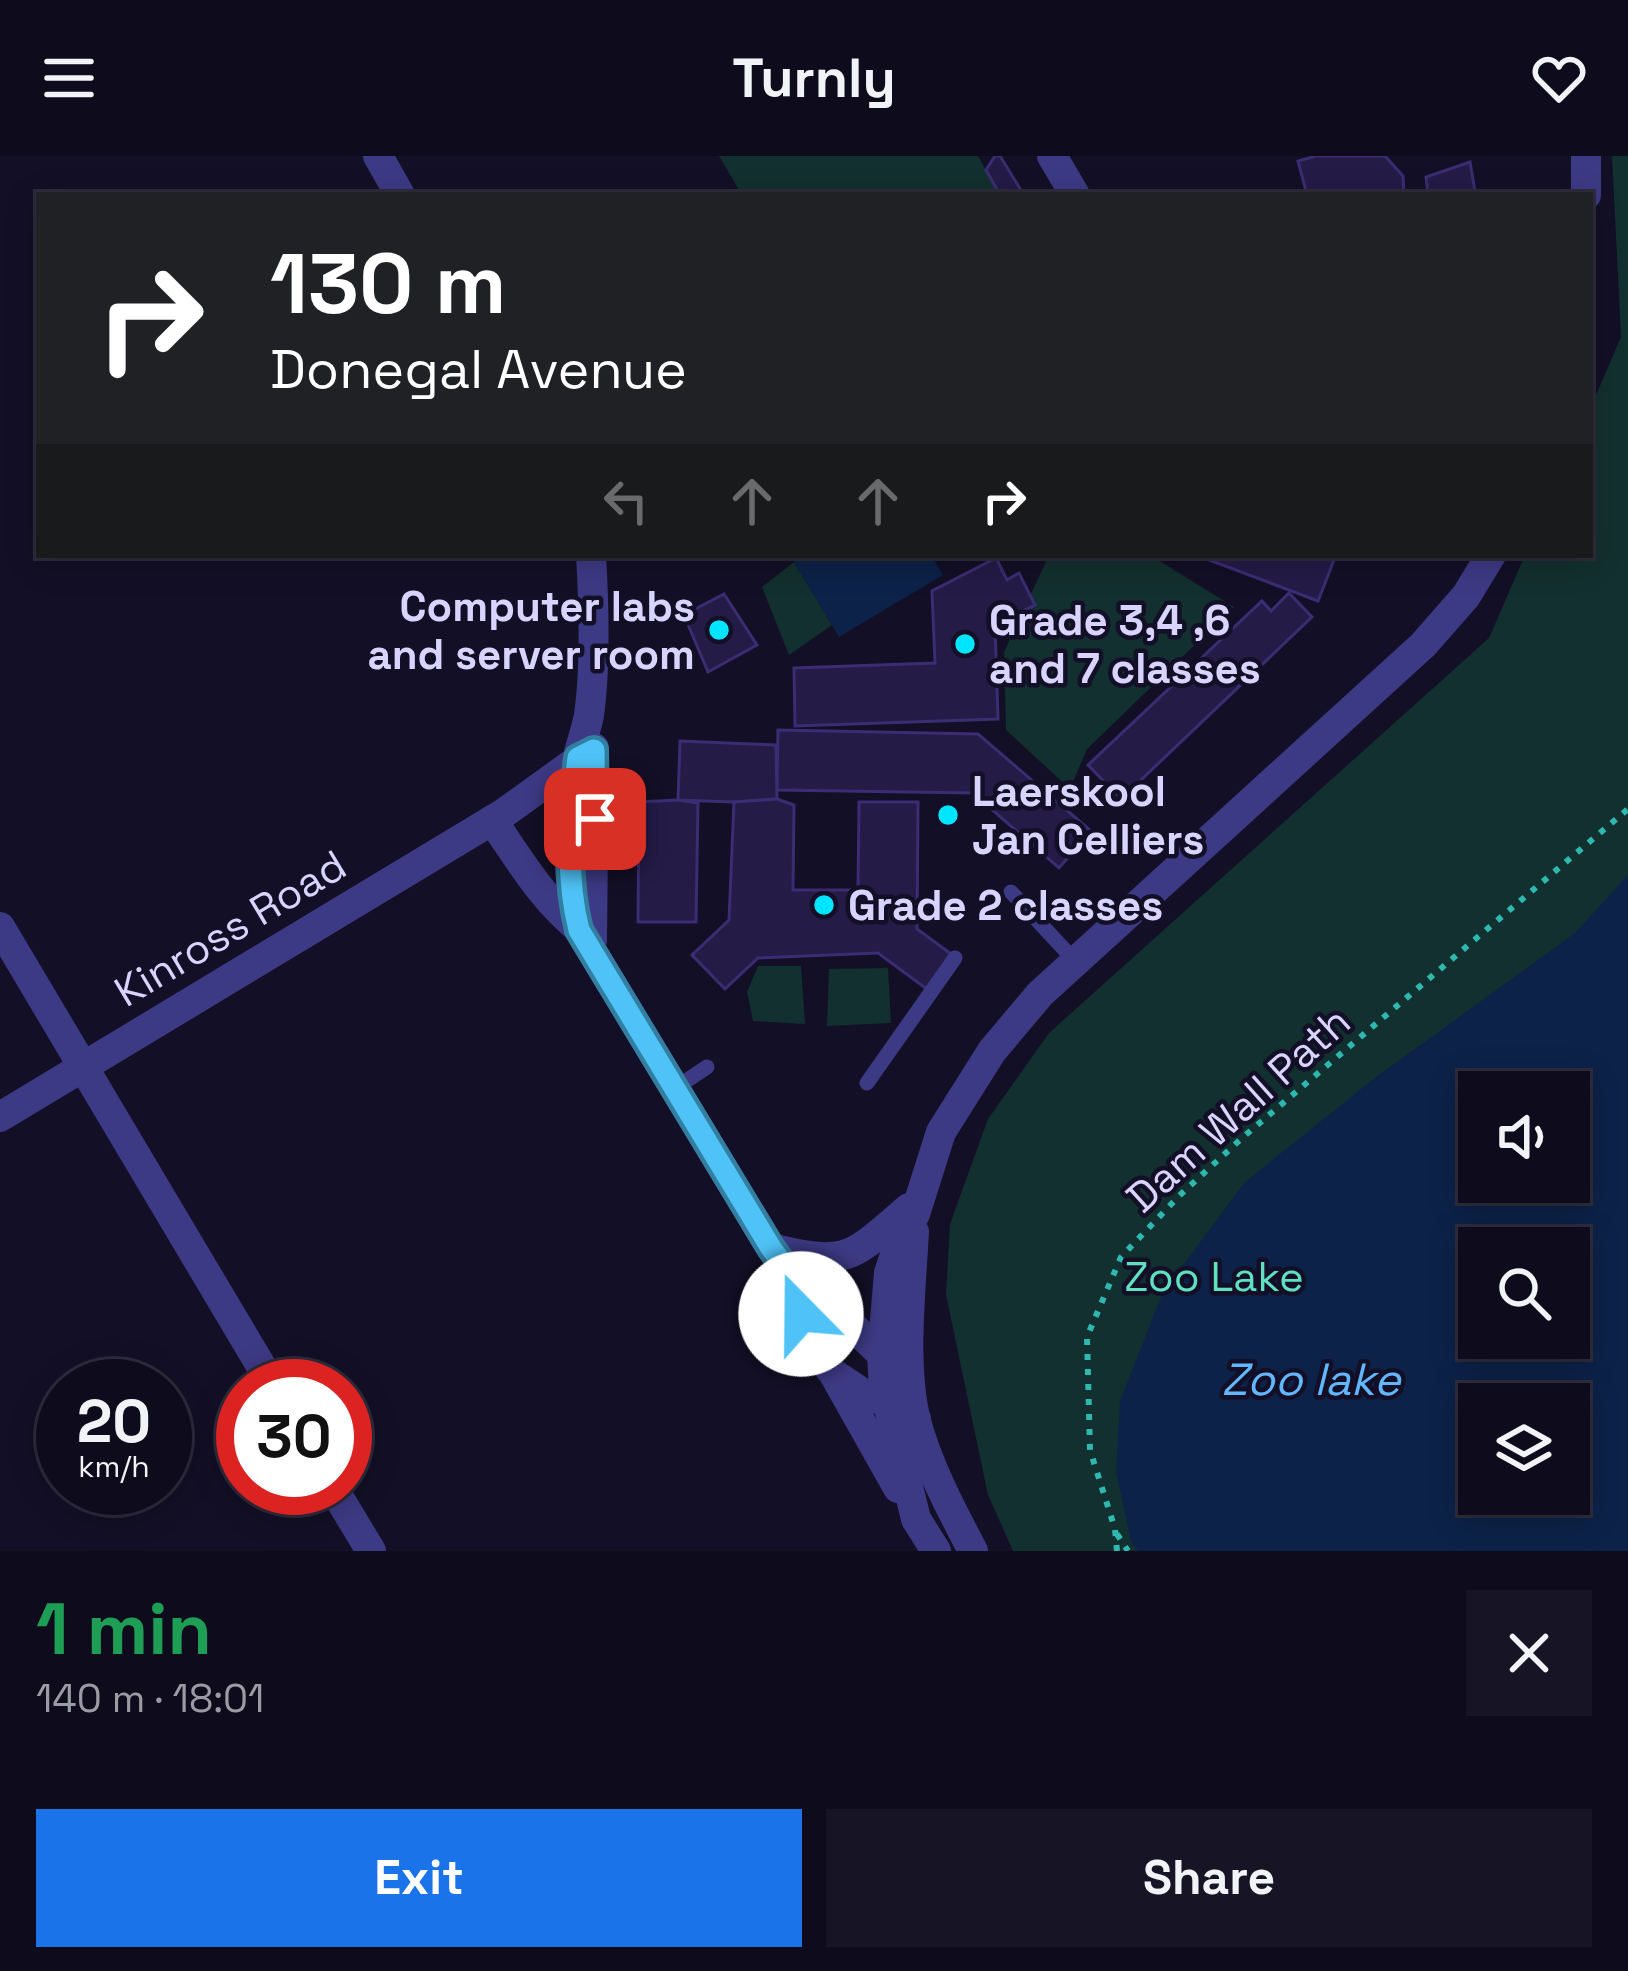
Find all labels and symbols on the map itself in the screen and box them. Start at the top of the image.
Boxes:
place label: Computer labs and server room [367,580,695,681]
place label: Grade 3,4 ,6 and 7 classes [989,594,1261,695]
marker: Computer labs and server room [706,617,732,643]
marker: Grade 3,4 ,6 and 7 classes [952,631,978,657]
place label: Laerskool Jan Celliers [972,765,1204,866]
pin [544,768,646,870]
marker: Laerskool Jan Celliers [935,802,961,828]
street label: Kinross Road [105,839,356,1018]
place label: Grade 2 classes [848,879,1163,932]
marker: Grade 2 classes [811,892,837,918]
street label: Dam Wall Path [1115,995,1361,1224]
park label: Zoo Lake [1124,1250,1304,1303]
position arrow [738,1251,864,1377]
water label: Zoo lake [1221,1351,1402,1408]
speed limit sign: 30 [216,1359,372,1515]

